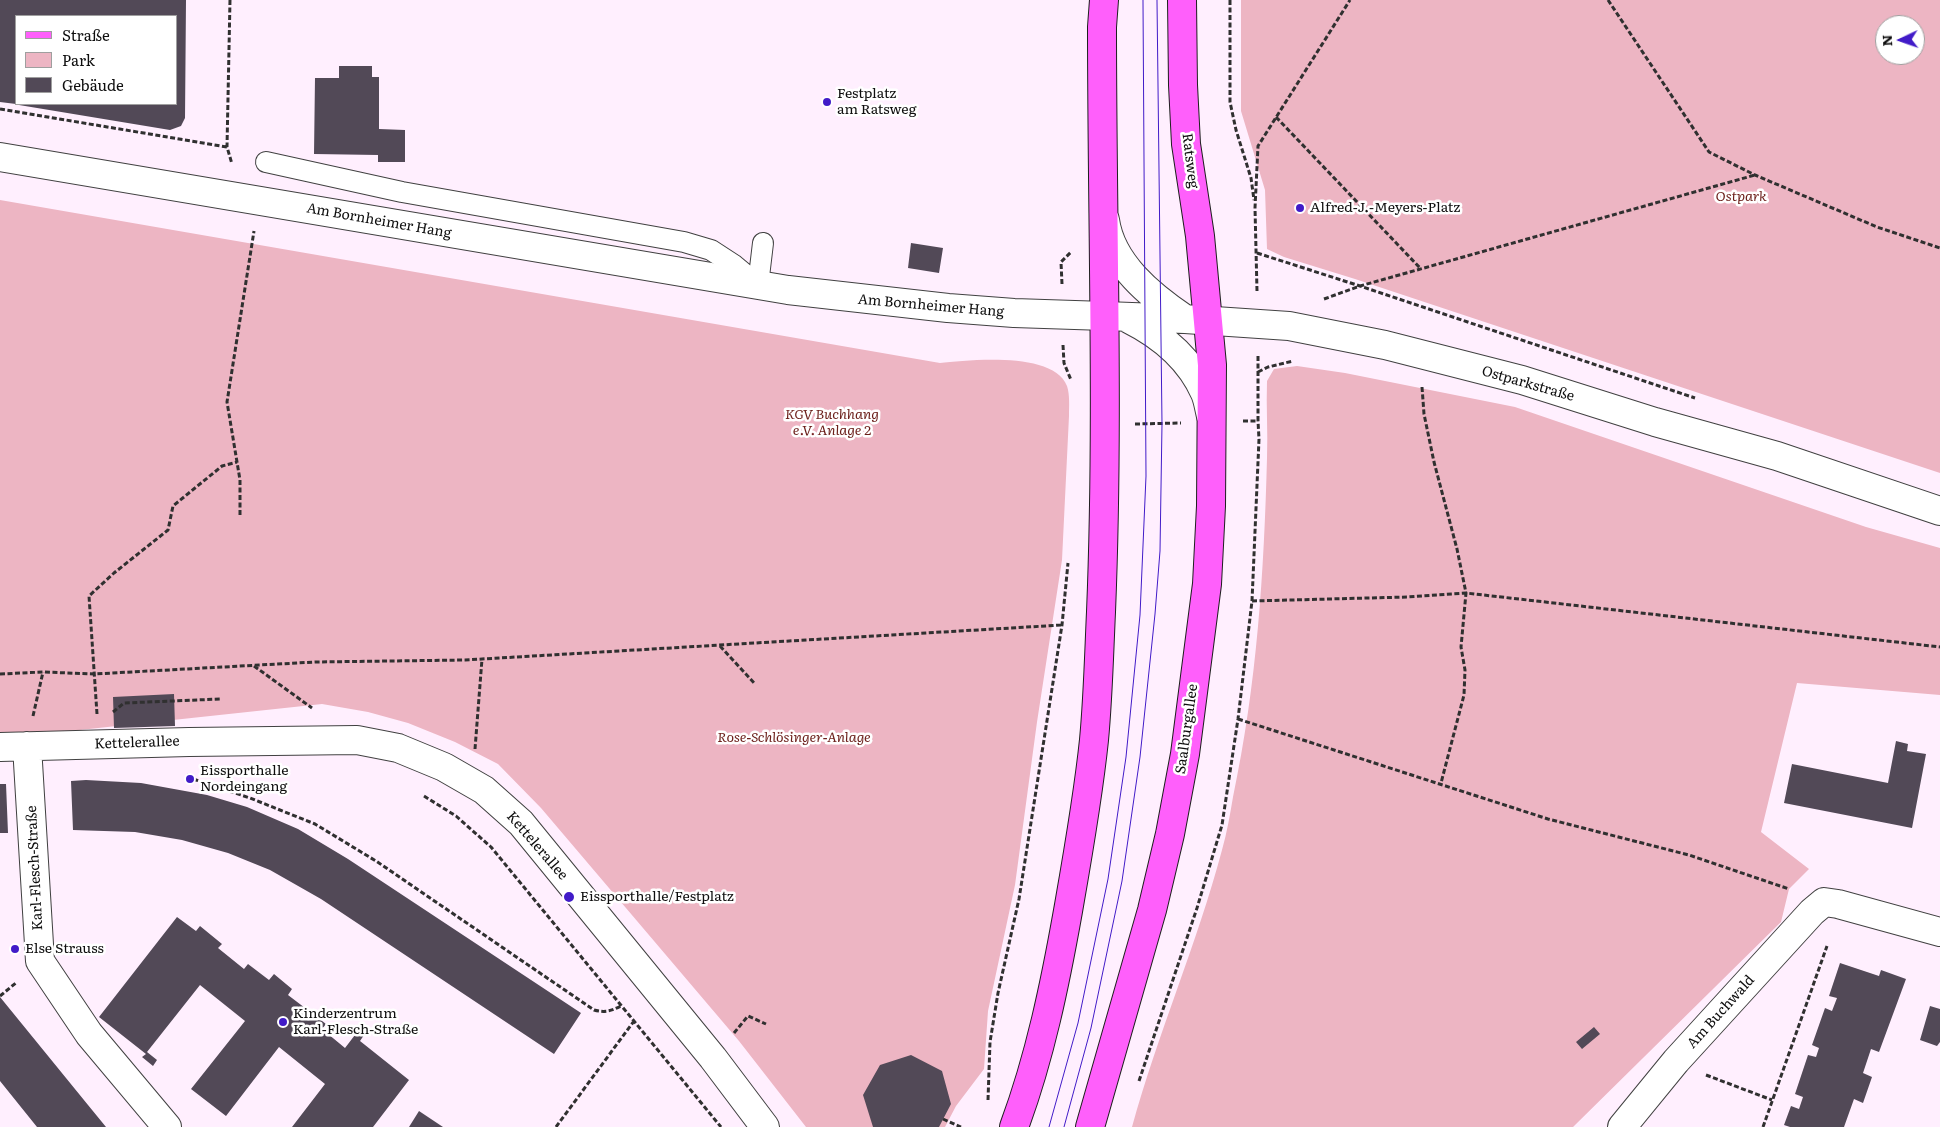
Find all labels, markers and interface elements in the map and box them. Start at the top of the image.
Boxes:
legend [15,15,178,105]
north arrow [1875,15,1925,65]
text: Straße [62,23,110,46]
text: N [1876,34,1896,47]
text: Park [62,48,95,71]
text: Gebäude [62,73,124,96]
place label: Festplatz am Ratsweg [837,86,916,118]
marker: Festplatz am Ratsweg [821,96,833,108]
street label: Ratsweg [1178,132,1202,190]
park label: Ostpark [1715,189,1767,205]
street label: Am Bornheimer Hang [305,200,453,242]
place label: Alfred-J.-Meyers-Platz [1310,200,1460,216]
marker: Alfred-J.-Meyers-Platz [1294,202,1306,214]
street label: Am Bornheimer Hang [857,291,1005,321]
street label: Ostparkstraße [1480,363,1576,405]
park label: KGV Buchhang e.V. Anlage 2 [785,407,879,440]
street label: Saalburgallee [1172,683,1202,775]
park label: Rose-Schlösinger-Anlage [717,730,871,746]
street label: Kettelerallee [94,733,180,753]
place label: Eissporthalle Nordeingang [200,763,289,796]
marker: Eissporthalle Nordeingang [184,773,196,785]
street label: Karl-Flesch-Straße [23,805,47,931]
street label: Kettelerallee [503,808,571,884]
place label: Eissporthalle/Festplatz [580,889,734,905]
marker: Eissporthalle/Festplatz [562,890,576,904]
place label: Else Strauss [25,941,104,957]
marker: Else Strauss [9,943,21,955]
street label: Am Buchwald [1684,972,1758,1052]
place label: Kinderzentrum Karl-Flesch-Straße [293,1006,418,1038]
marker: Kinderzentrum Karl-Flesch-Straße [277,1016,289,1028]

